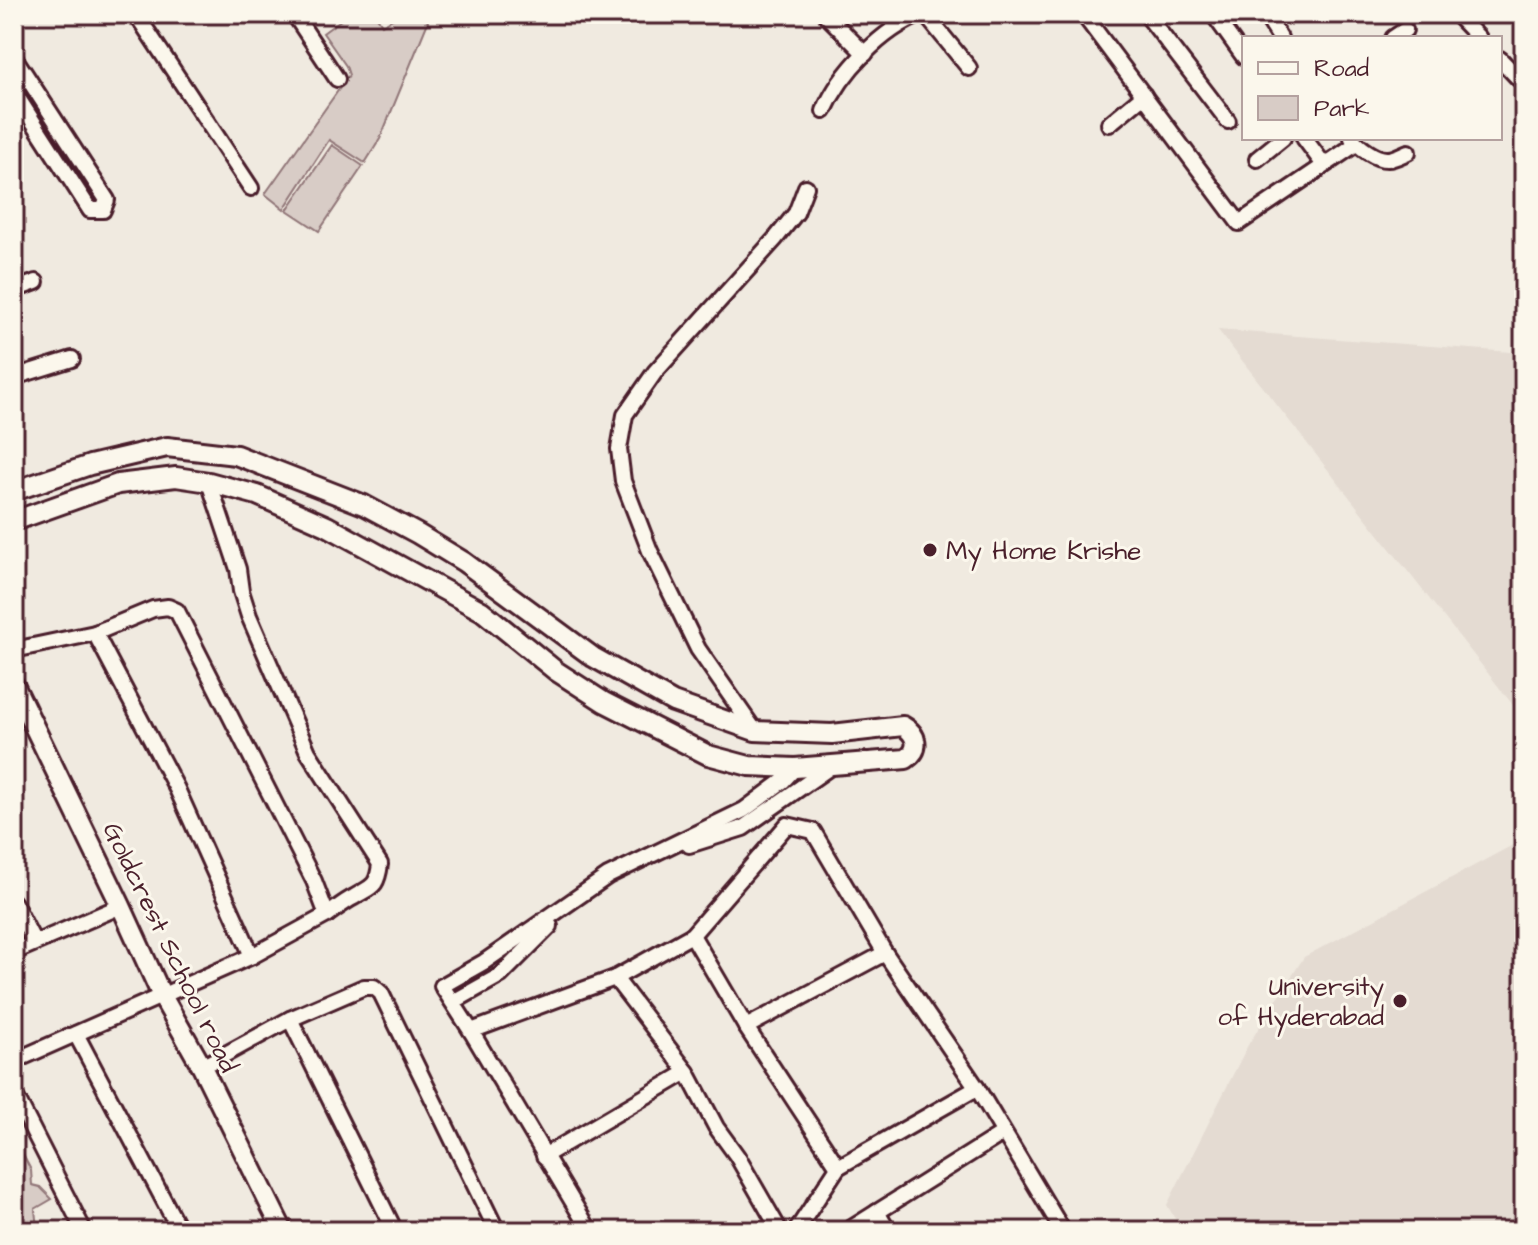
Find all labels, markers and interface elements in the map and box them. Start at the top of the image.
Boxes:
legend [1242,36,1502,140]
text: Road [1314,52,1369,86]
text: Park [1314,92,1370,126]
place label: My Home Krishe [946,533,1141,571]
marker: My Home Krishe [921,541,939,559]
street label: Goldcrest School road [94,816,246,1079]
place label: University of Hyderabad [1217,969,1384,1037]
marker: University of Hyderabad [1391,992,1409,1010]

